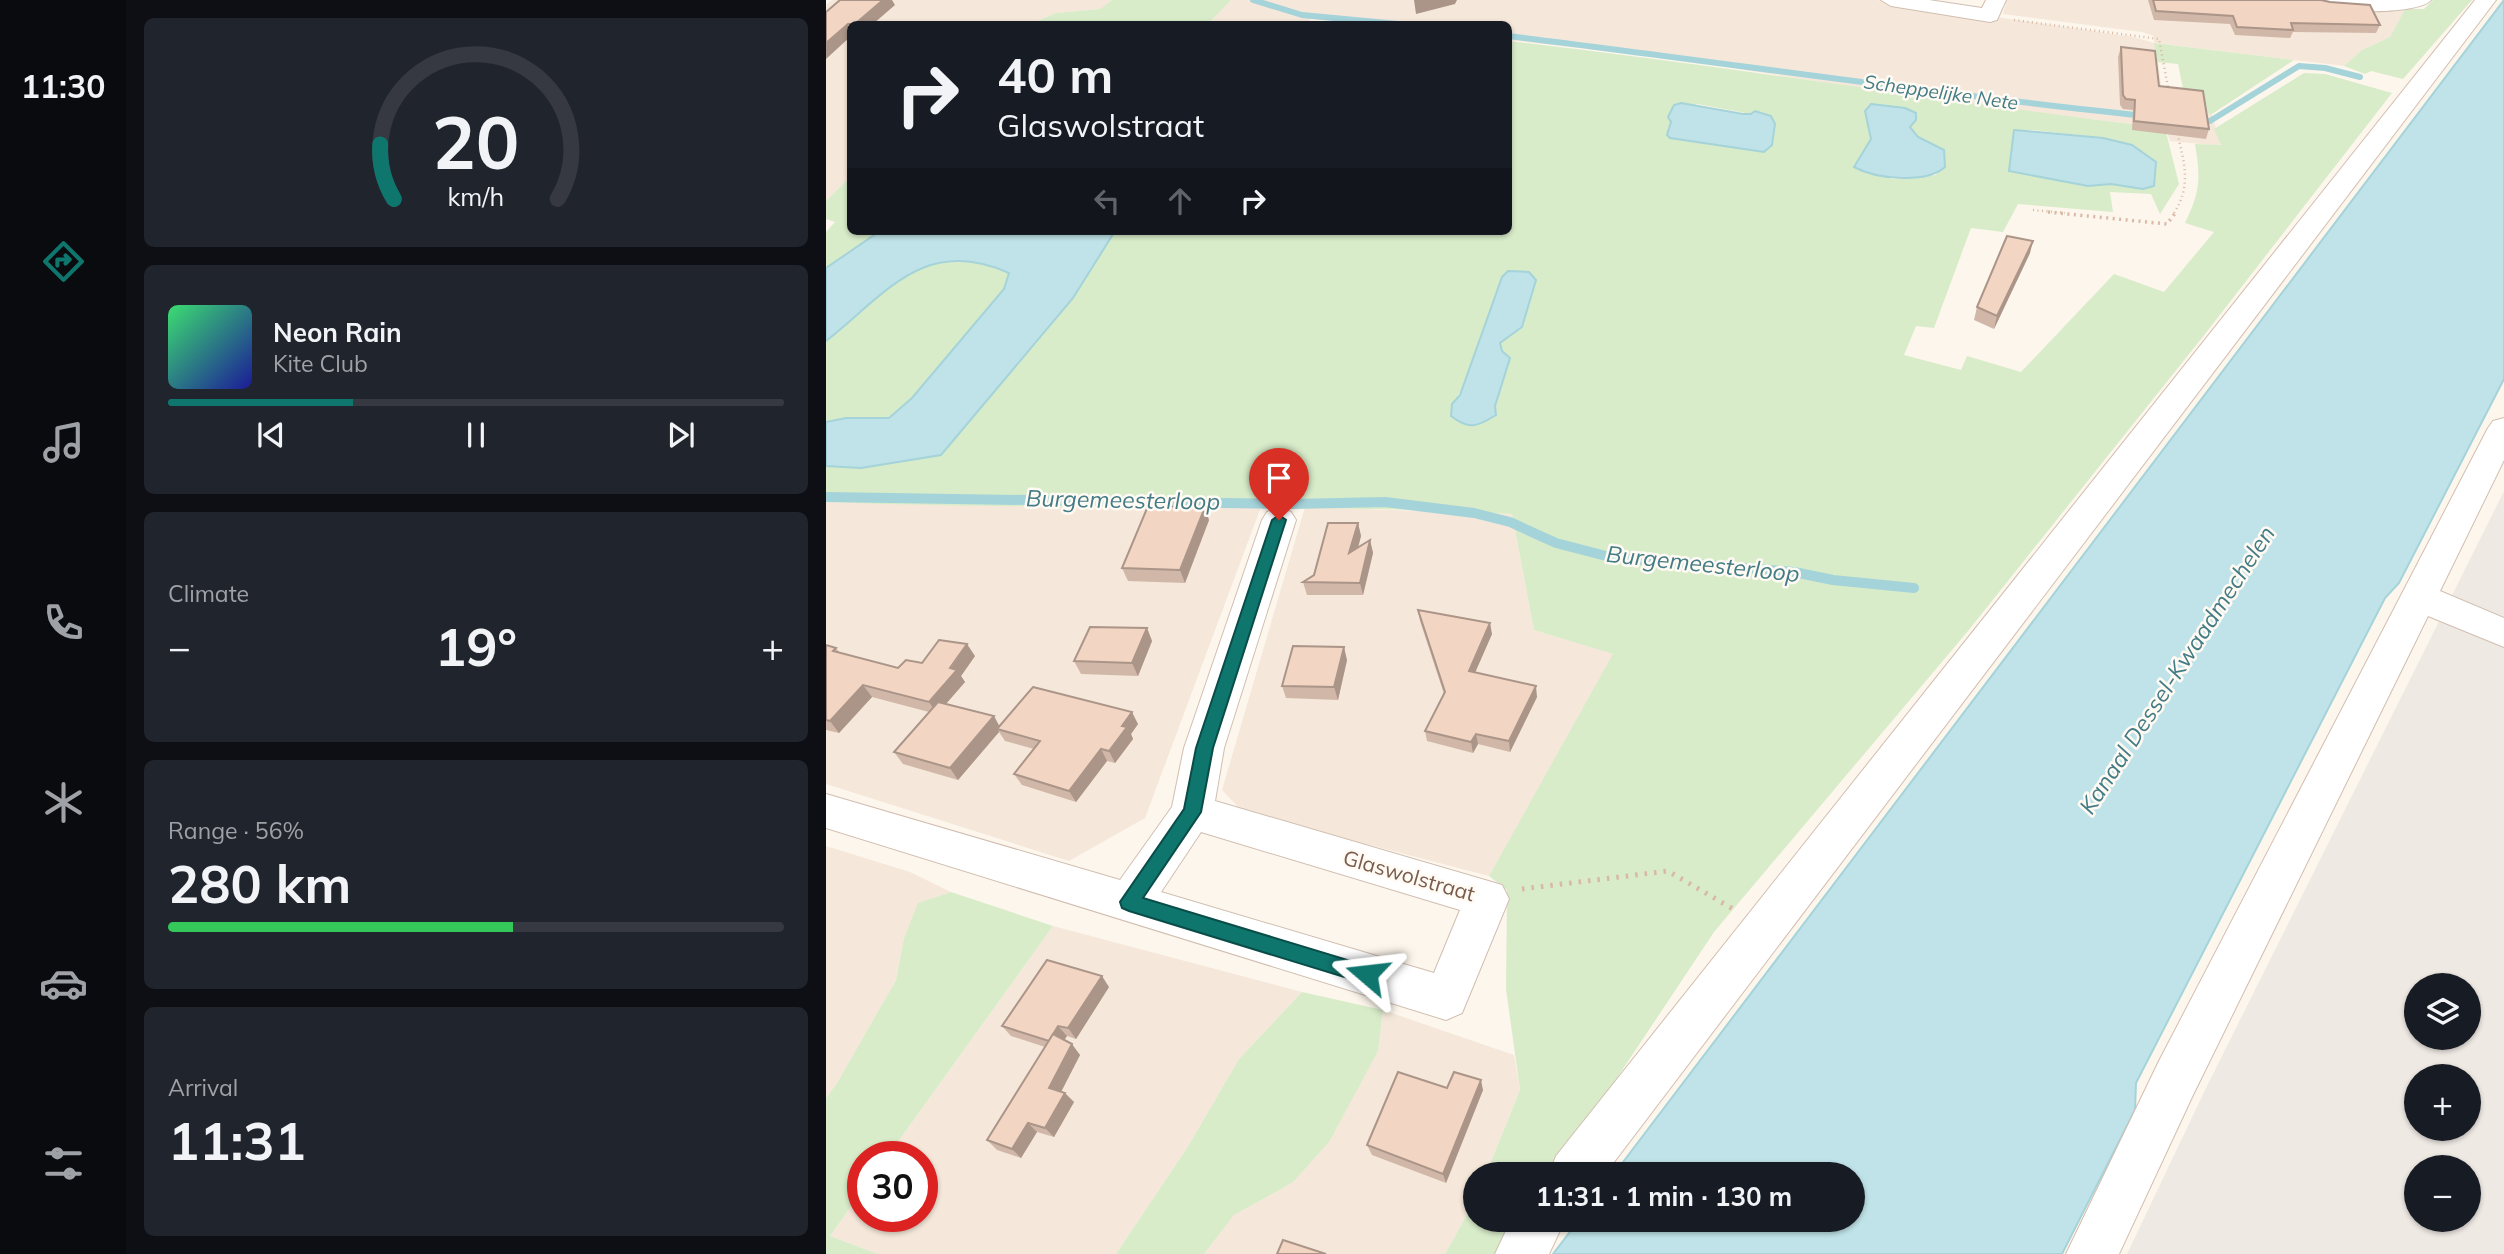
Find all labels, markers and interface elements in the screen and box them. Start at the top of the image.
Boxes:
text: 40 m [997,44,1113,105]
icon: right [882,49,973,140]
text: 11:30 [21,66,105,106]
water label: Scheppelijke Nete [1862,69,2020,115]
text: 20 [432,96,520,187]
text: Glaswolstraat [997,105,1204,145]
text: km/h [448,180,504,211]
icon: left [1088,182,1126,220]
icon: ahead [1161,182,1199,220]
icon: right [1234,182,1272,220]
icon: directions [39,237,88,286]
text: Neon Rain [273,316,402,349]
text: Kite Club [273,349,368,378]
icon: previous [252,416,290,454]
icon: pause [457,416,495,454]
icon: next [662,416,700,454]
icon: music [39,418,88,467]
pin [1249,448,1309,520]
icon: arrive [1260,459,1298,497]
water label: Burgemeesterloop [1026,483,1220,516]
water label: Kanaal Dessel-Kwaadmechelen [2072,520,2281,819]
water label: Burgemeesterloop [1605,539,1801,588]
text: Climate [168,579,249,608]
icon: phone [39,598,88,647]
text: 19° [435,614,517,679]
text: − [168,623,191,671]
text: + [761,623,784,671]
icon: climate [39,778,88,827]
text: Range · 56% [168,816,304,845]
street label: Glaswolstraat [1340,844,1478,906]
text: 280 km [168,851,351,916]
position arrow [1330,937,1404,1011]
icon: car [39,959,88,1008]
map controls [2404,973,2481,1232]
button: layers [2404,973,2481,1050]
button: + [2404,1064,2481,1141]
text: Arrival [168,1073,238,1102]
text: 11:31 [168,1108,306,1173]
icon: filters [39,1139,88,1188]
speed limit sign: 30 [847,1141,938,1232]
button: − [2404,1155,2481,1232]
text: 11:31 · 1 min · 130 m [1536,1180,1792,1213]

